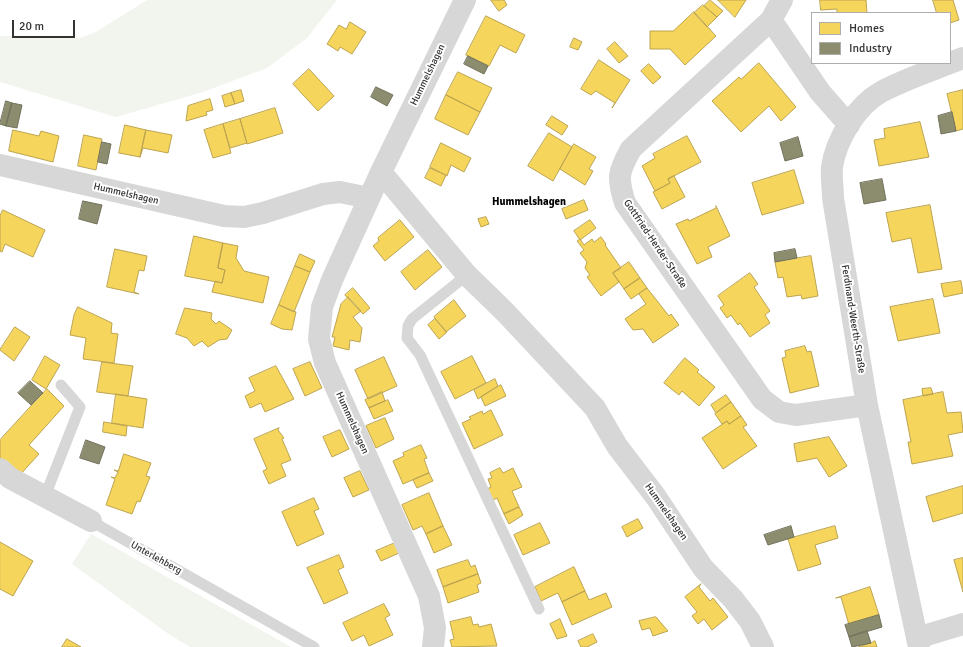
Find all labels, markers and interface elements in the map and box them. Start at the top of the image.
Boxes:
scale bar [14,12,77,38]
legend [811,12,951,64]
text: 20 m [19,19,44,34]
text: Homes [849,21,884,36]
text: Industry [849,41,892,56]
street label: Hummelshagen [408,42,448,108]
street label: Hummelshagen [92,181,160,207]
district label: Hummelshagen [492,195,566,209]
street label: Gottfried-Herder-Straße [621,197,689,291]
street label: Ferdinand-Weerth-Straße [838,264,868,374]
street label: Hummelshagen [333,390,371,456]
street label: Hummelshagen [642,481,690,543]
street label: Unterlehberg [128,539,184,577]

